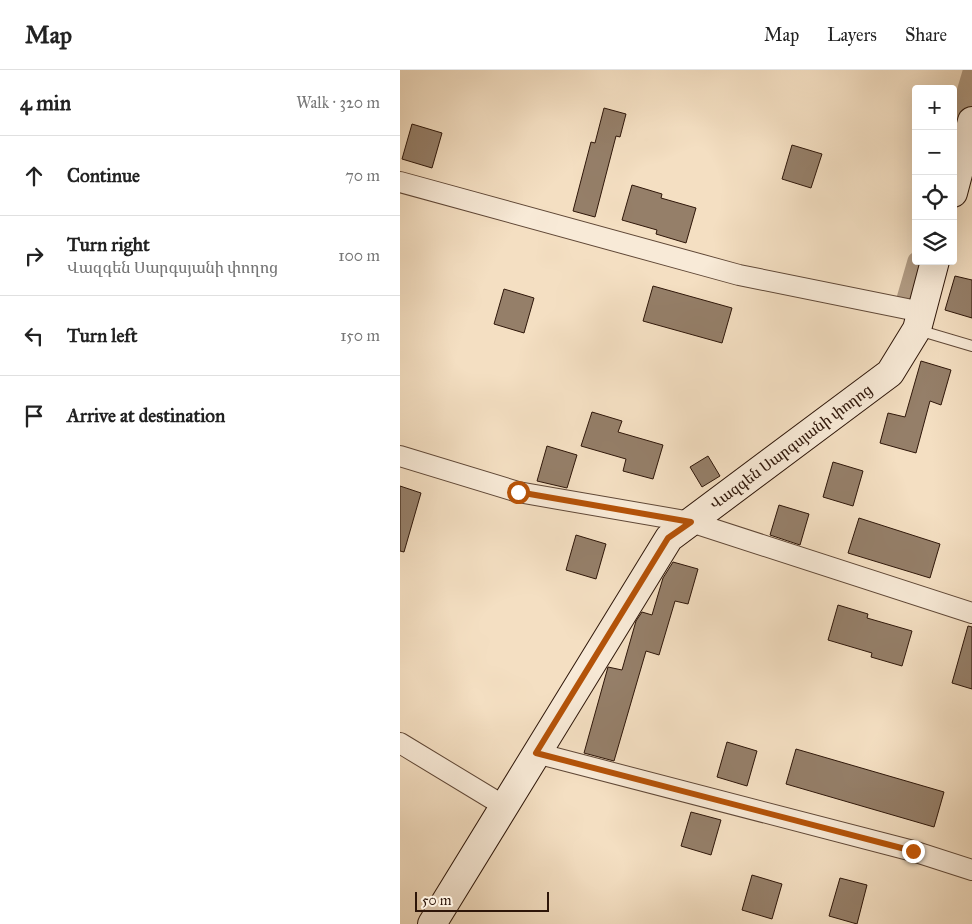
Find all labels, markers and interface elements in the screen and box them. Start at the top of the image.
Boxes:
text: Map [25,20,72,50]
text: Map [764,24,799,46]
text: Layers [827,24,877,46]
text: Share [905,24,947,46]
map controls [912,85,957,265]
button: + [912,85,957,130]
text: 4 min [20,90,71,116]
text: Walk · 320 m [296,93,380,112]
button: − [912,130,957,175]
icon: ahead [20,162,48,190]
text: Continue [67,164,140,187]
text: 70 m [345,166,380,185]
button: locate [912,175,957,220]
button: layers [912,220,957,265]
text: Turn right [67,233,150,256]
icon: right [20,242,48,270]
text: 100 m [338,246,380,265]
text: Վազգեն Սարգսյանի փողոց [67,258,278,277]
icon: left [20,322,48,350]
text: Turn left [67,324,137,347]
text: 150 m [340,326,380,345]
street label: Վազգեն Սարգսյանի փողոց [706,381,876,513]
icon: arrive [20,402,48,430]
text: Arrive at destination [67,404,225,427]
route start [507,481,530,504]
route end [902,840,925,863]
scale bar [415,889,549,912]
text: 50 m [422,892,451,909]

